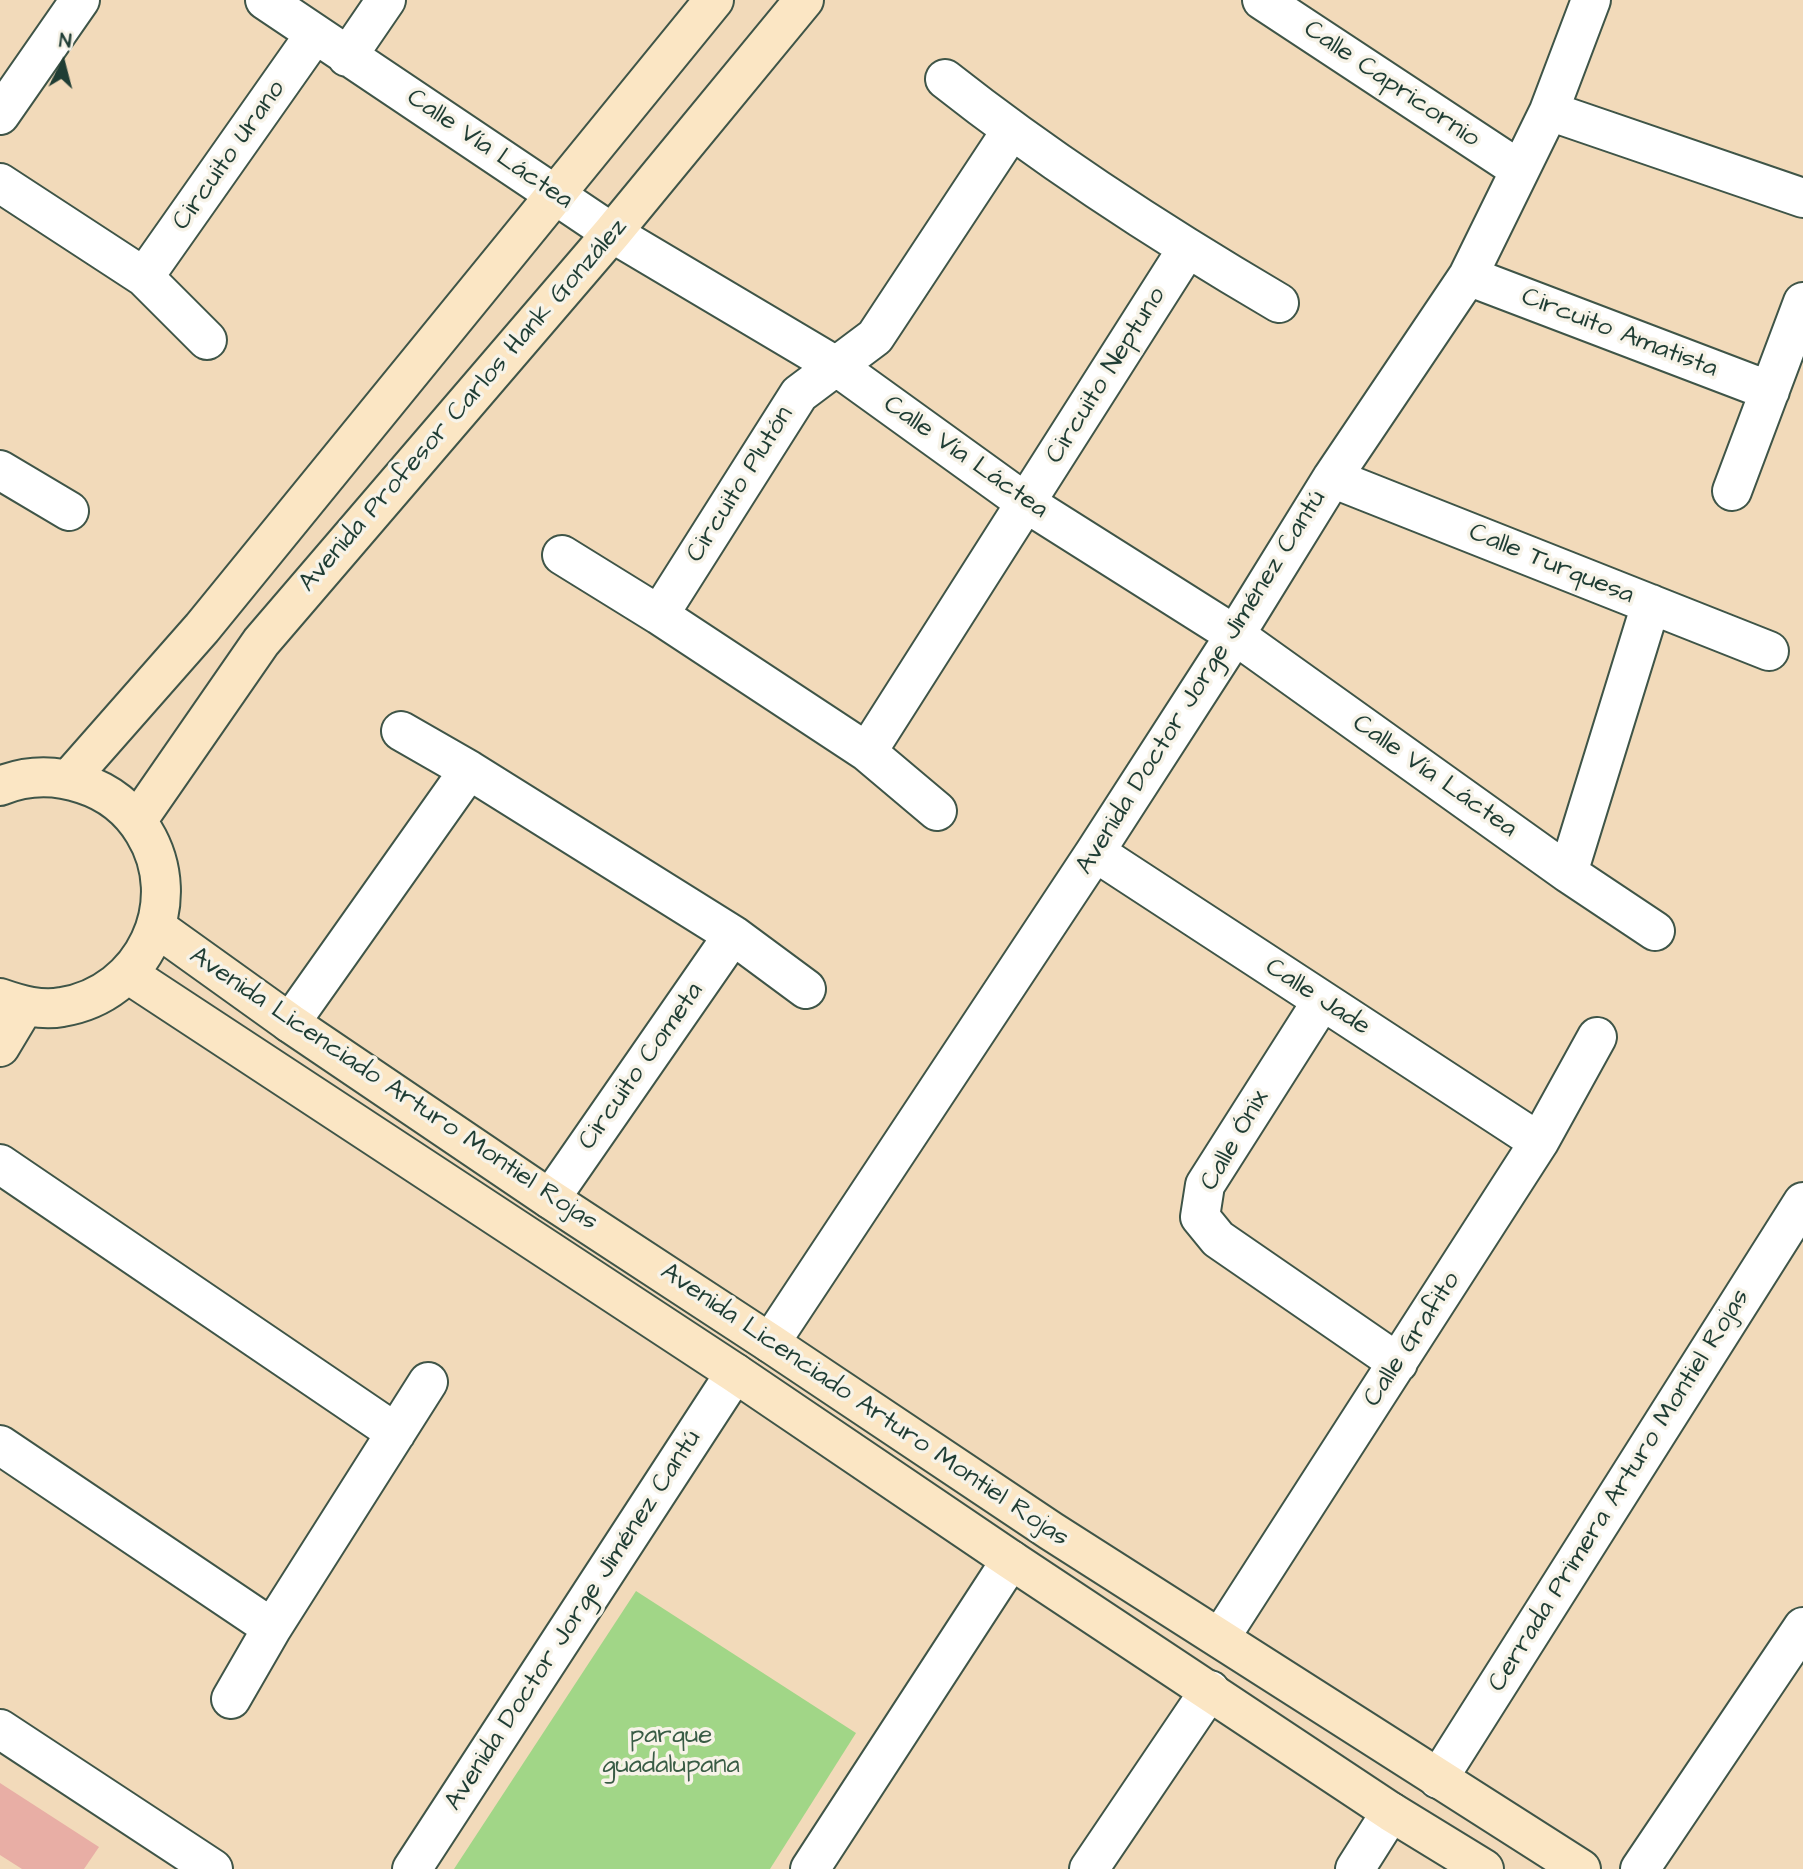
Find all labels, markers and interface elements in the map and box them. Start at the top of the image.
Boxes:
street label: Calle Capricornio [1297,15,1485,155]
north arrow [28,28,98,98]
text: N [58,28,73,56]
street label: Circuito Urano [167,75,293,237]
street label: Calle Vía Láctea [400,83,578,217]
street label: Avenida Profesor Carlos Hank González [293,213,635,599]
street label: Circuito Neptuno [1040,282,1174,470]
street label: Circuito Amatista [1517,282,1721,386]
street label: Calle Vía Láctea [877,390,1053,526]
street label: Circuito Plutón [681,401,801,569]
street label: Avenida Doctor Jorge Jiménez Cantú [1070,485,1334,881]
street label: Calle Turquesa [1464,518,1638,612]
street label: Calle Vía Láctea [1346,709,1522,845]
street label: Avenida Licenciado Arturo Montiel Rojas [183,941,603,1239]
street label: Calle Jade [1259,953,1375,1043]
street label: Circuito Cometa [573,977,711,1157]
street label: Calle Ónix [1195,1085,1277,1197]
street label: Avenida Licenciado Arturo Montiel Rojas [654,1257,1074,1555]
street label: Calle Grafito [1358,1267,1468,1413]
street label: Cerrada Primera Arturo Montiel Rojas [1483,1284,1757,1698]
street label: Avenida Doctor Jorge Jiménez Cantú [439,1425,709,1817]
park label: parque guadalupana [602,1721,740,1782]

